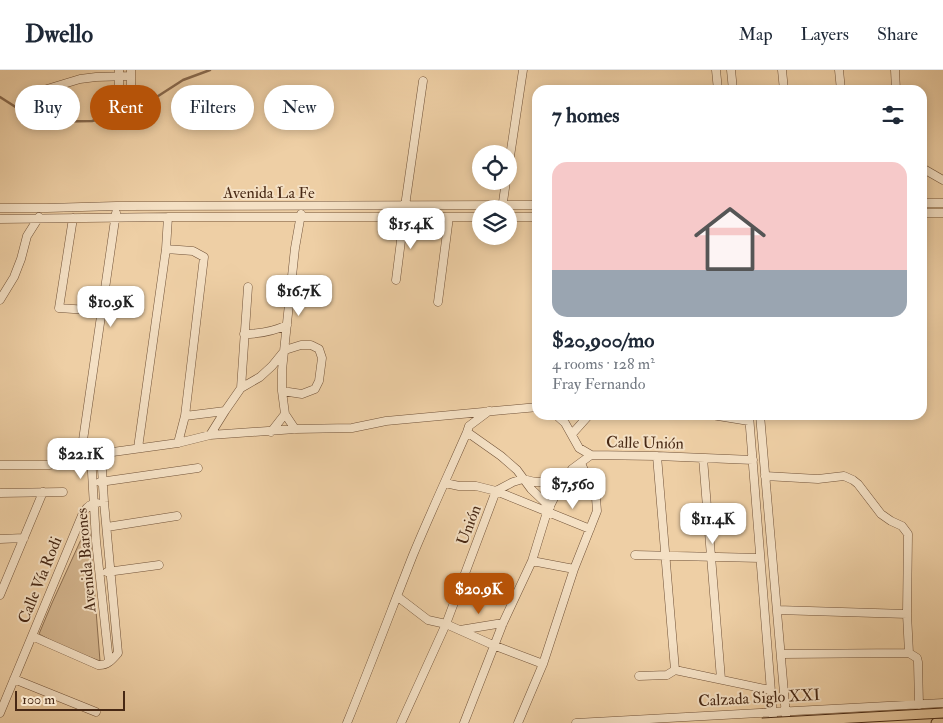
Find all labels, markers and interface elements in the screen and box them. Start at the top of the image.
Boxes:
text: Dwello [25,19,93,50]
text: Map [739,23,773,46]
text: Layers [801,23,849,46]
text: Share [877,23,918,46]
chip: Buy [15,85,80,130]
chip: Rent [90,85,161,130]
chip: Filters [171,85,254,130]
chip: New [264,85,334,130]
icon: filters [879,101,907,129]
text: 7 homes [552,102,619,129]
map controls [472,145,517,245]
button: locate [472,145,517,190]
street label: Avenida La Fe [222,183,315,203]
icon: home [685,194,775,284]
button: layers [472,200,517,245]
pin: $15.4K [370,208,452,250]
text: $15.4K [389,214,433,234]
pin: $16.7K [258,274,340,317]
text: $16.7K [277,281,321,301]
pin: $10.9K [70,286,152,328]
text: $10.9K [88,292,134,312]
text: $20,900/mo [552,327,654,354]
text: 4 rooms · 128 m² [552,354,655,374]
text: Fray Fernando [552,374,645,394]
street label: Calle Unión [606,432,684,454]
pin: $22.1K [40,438,122,480]
text: $22.1K [58,444,104,464]
pin: $7,560 [532,468,614,510]
text: $7,560 [552,474,594,494]
street label: Unión [452,502,486,548]
pin: $11.4K [672,502,754,545]
street label: Avenida Barones [71,507,101,614]
text: $11.4K [691,509,735,529]
street label: Calle Vía Rodi [14,534,66,626]
pin: $20.9K [438,572,520,615]
text: $20.9K [455,579,503,599]
street label: Calzada Siglo XXI [698,685,820,711]
scale bar [15,688,125,711]
text: 100 m [22,691,55,708]

